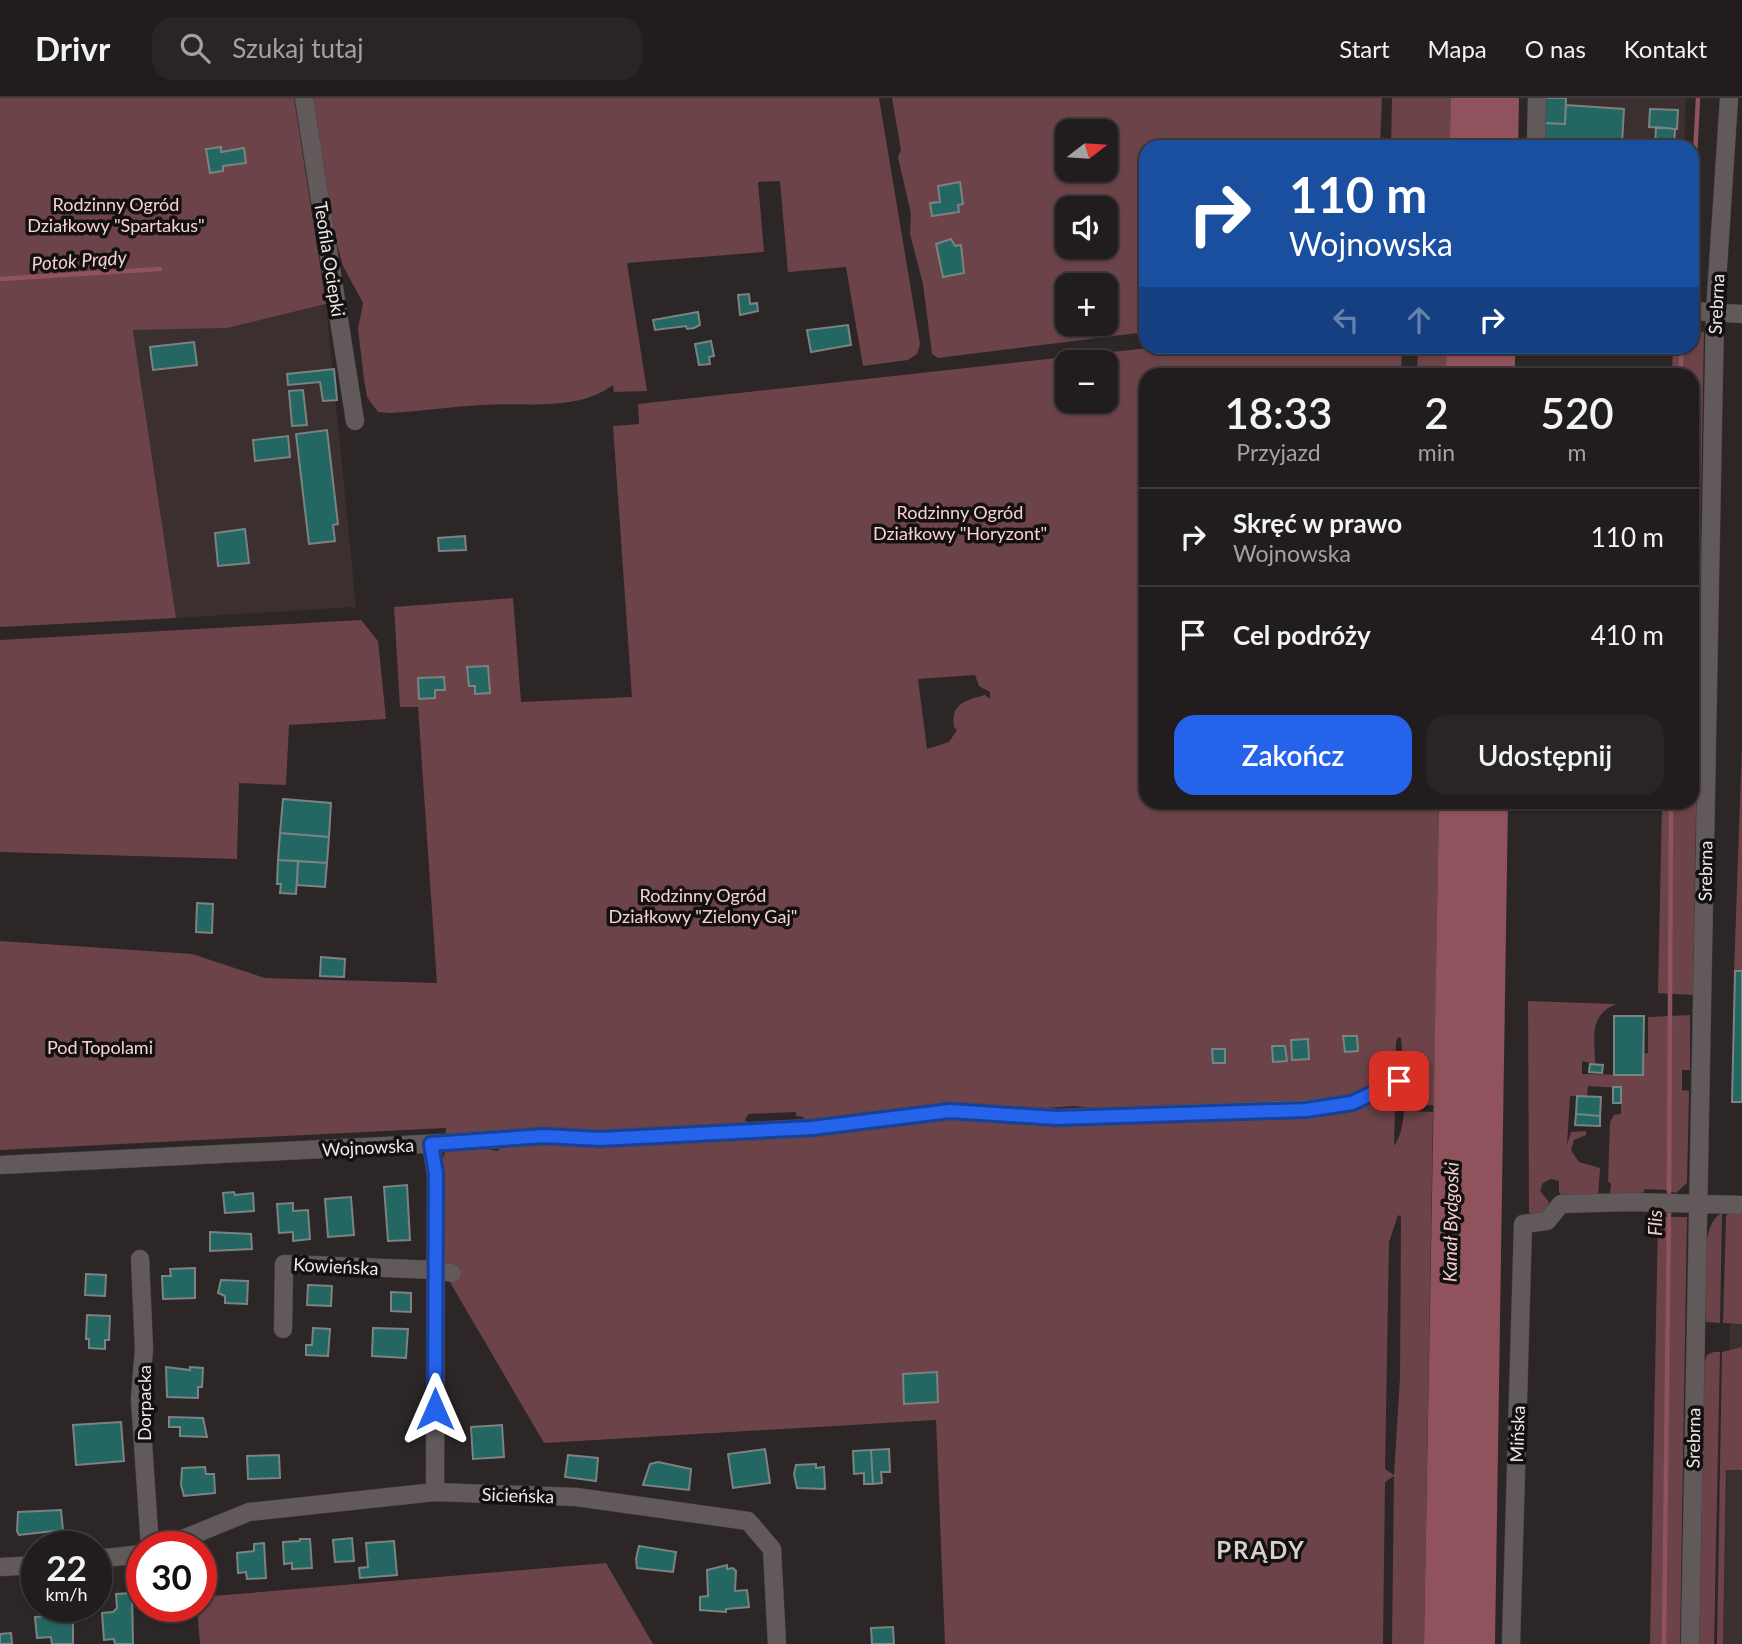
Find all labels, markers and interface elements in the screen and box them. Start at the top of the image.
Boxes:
search box [152,17,642,80]
text: Drivr [35,28,110,68]
icon: search [176,29,214,67]
text: Szukaj tutaj [232,32,363,64]
text: Start [1339,34,1390,63]
text: Mapa [1428,34,1487,63]
text: O nas [1525,34,1586,63]
text: Kontakt [1624,34,1707,63]
north arrow [1055,119,1118,182]
map controls [1055,119,1118,413]
text: 110 m [1289,165,1427,223]
icon: right [1174,168,1265,259]
park label: Rodzinny Ogród Działkowy "Spartakus" [27,193,205,236]
button: sound [1055,196,1118,259]
street label: Teofila Ociepki [310,200,350,318]
text: Wojnowska [1289,224,1453,263]
water label: Potok Prądy [31,245,128,275]
button: + [1055,273,1118,336]
street label: Srebrna [1703,273,1729,335]
icon: left [1327,301,1365,339]
icon: ahead [1400,301,1438,339]
icon: right [1473,301,1511,339]
button: − [1055,350,1118,413]
text: 18:33 [1224,388,1332,438]
text: 2 [1424,388,1449,438]
text: 520 [1541,388,1614,438]
text: Przyjazd [1236,438,1321,466]
text: min [1418,438,1455,466]
text: m [1568,438,1587,466]
park label: Rodzinny Ogród Działkowy "Horyzont" [873,501,1047,544]
text: Skręć w prawo [1233,507,1402,539]
icon: right [1174,518,1212,556]
text: 110 m [1591,521,1664,553]
text: Wojnowska [1233,539,1351,567]
icon: arrive [1174,616,1212,654]
text: Cel podróży [1233,619,1371,651]
text: 410 m [1591,619,1664,651]
button: Zakończ [1174,715,1412,795]
button: Udostępnij [1426,715,1664,795]
street label: Srebrna [1693,840,1717,902]
park label: Rodzinny Ogród Działkowy "Zielony Gaj" [609,884,797,927]
park label: Pod Topolami [47,1036,153,1058]
pin [1369,1051,1429,1111]
icon: arrive [1380,1062,1418,1100]
street label: Wojnowska [321,1134,415,1160]
water label: Kanał Bydgoski [1437,1161,1463,1282]
water label: Flis [1643,1210,1666,1236]
street label: Kowieńska [293,1253,379,1279]
street label: Dorpacka [133,1365,155,1441]
position arrow [398,1372,472,1446]
street label: Mińska [1505,1405,1529,1463]
street label: Srebrna [1681,1407,1705,1469]
street label: Sicieńska [481,1483,555,1507]
speed limit sign: 30 [126,1531,217,1622]
district label: PRĄDY [1216,1535,1306,1564]
text: 22 [46,1546,87,1588]
text: km/h [45,1583,88,1605]

